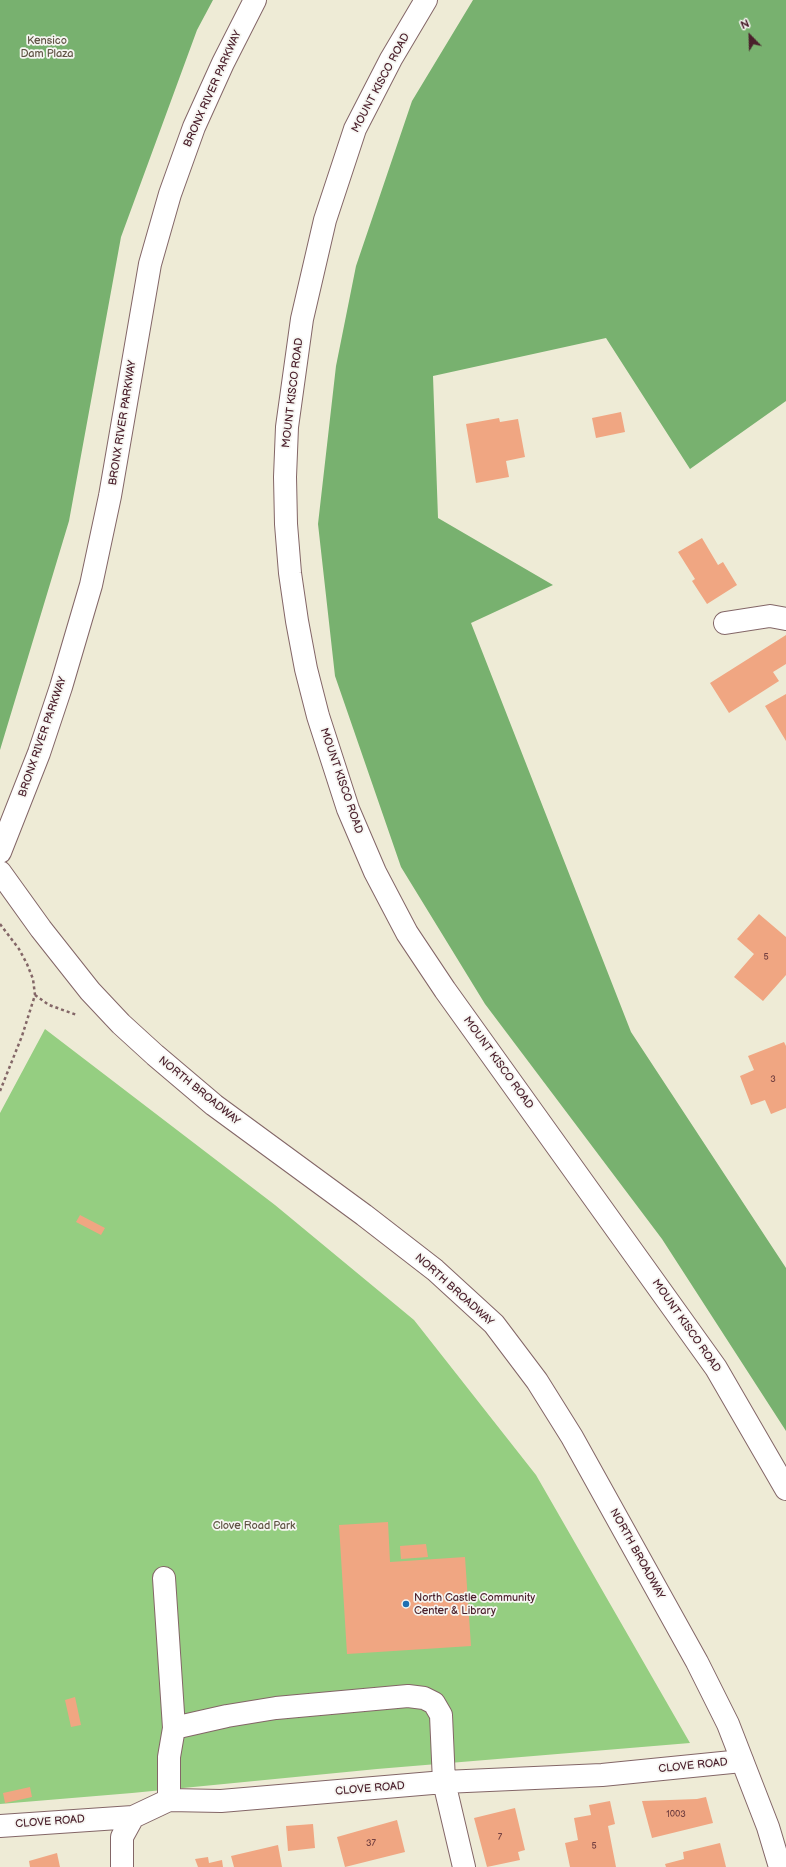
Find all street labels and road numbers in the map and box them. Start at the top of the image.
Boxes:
street label: BRONX RIVER PARKWAY [181,29,245,149]
street label: MOUNT KISCO ROAD [349,31,413,135]
street label: MOUNT KISCO ROAD [280,337,306,449]
street label: BRONX RIVER PARKWAY [107,360,139,486]
street label: BRONX RIVER PARKWAY [16,675,70,799]
street label: MOUNT KISCO ROAD [317,727,365,835]
street label: MOUNT KISCO ROAD [460,1014,536,1112]
street label: NORTH BROADWAY [156,1054,242,1128]
street label: NORTH BROADWAY [412,1251,496,1329]
street label: MOUNT KISCO ROAD [649,1277,723,1375]
street label: NORTH BROADWAY [607,1507,667,1601]
street label: CLOVE ROAD [658,1756,728,1776]
street label: CLOVE ROAD [335,1779,405,1799]
street label: CLOVE ROAD [15,1813,85,1831]

